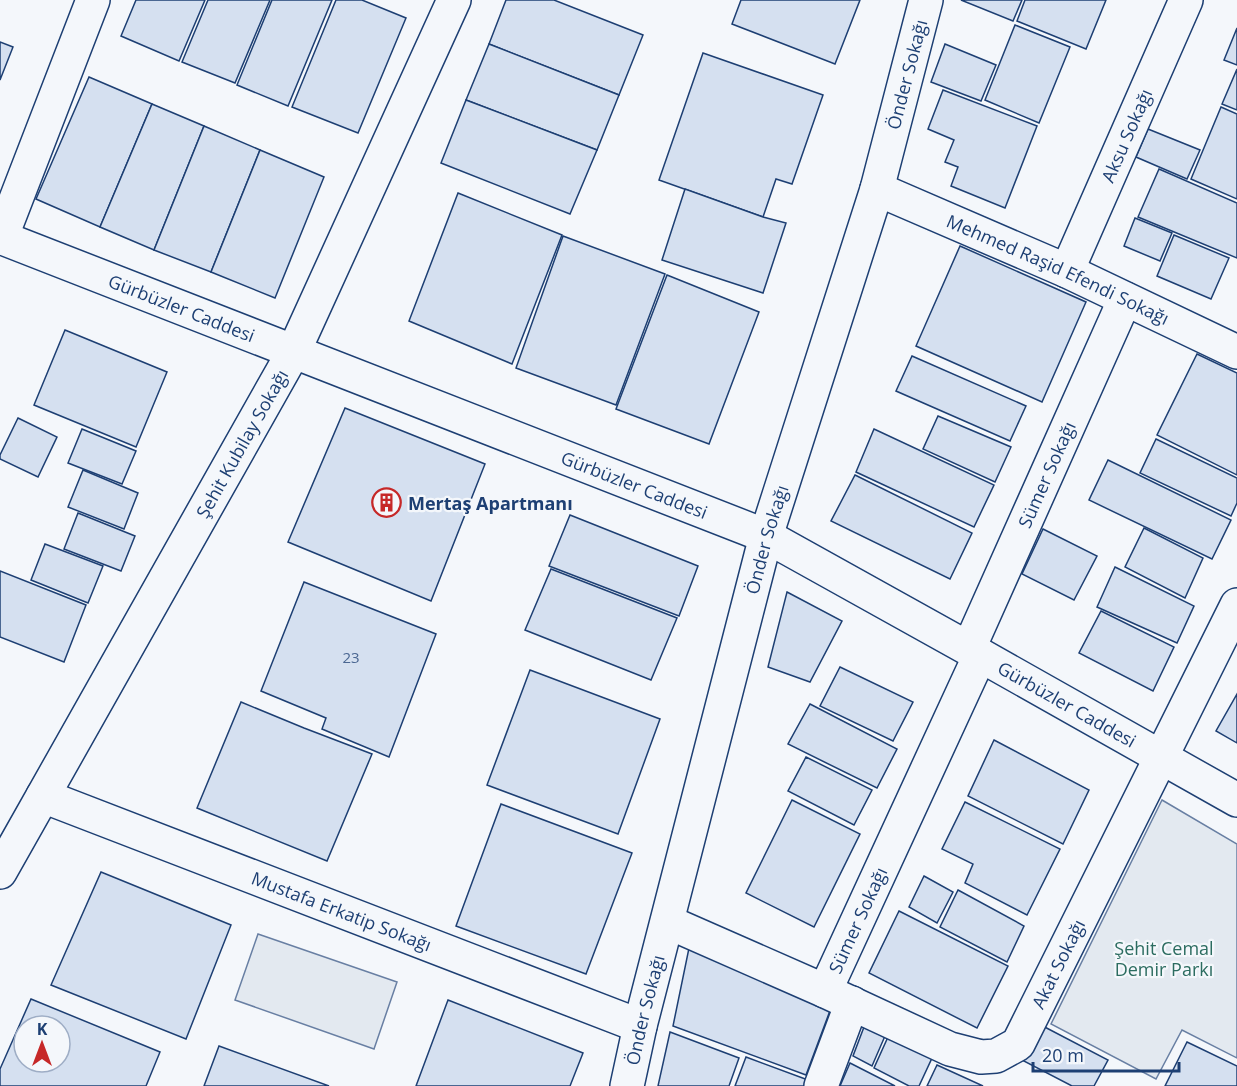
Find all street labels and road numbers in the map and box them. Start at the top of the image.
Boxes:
street label: Önder Sokağı [881,17,932,132]
street label: Aksu Sokağı [1095,85,1158,186]
street label: Mehmed Raşid Efendi Sokağı [943,209,1173,330]
street label: Gürbüzler Caddesi [105,268,258,347]
street label: Şehit Kubilay Sokağı [190,365,293,522]
street label: Sümer Sokağı [1012,417,1081,532]
street label: Gürbüzler Caddesi [558,445,711,524]
street label: Önder Sokağı [740,482,794,597]
street label: Gürbüzler Caddesi [993,655,1141,753]
street label: Sümer Sokağı [823,863,893,977]
street label: Mustafa Erkatip Sokağı [248,865,435,957]
street label: Akat Sokağı [1026,915,1090,1012]
street label: Önder Sokağı [620,952,670,1067]

